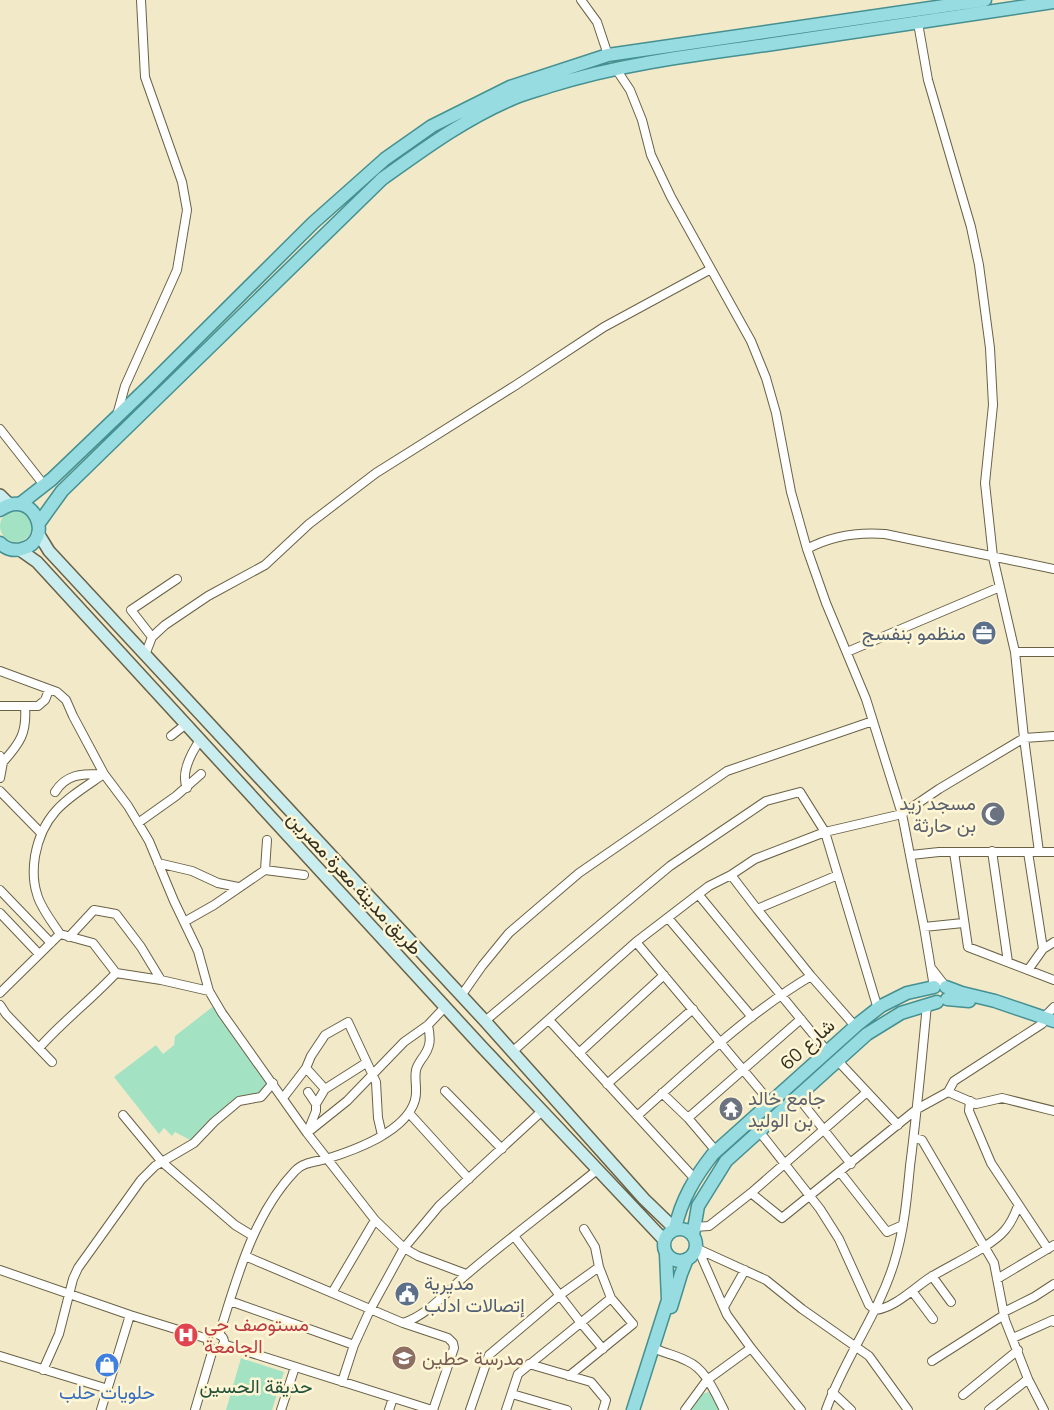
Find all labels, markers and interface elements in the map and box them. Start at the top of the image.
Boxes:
office icon: منظمو بنفسج [971,620,997,646]
place label: منظمو بنفسج [862,621,966,647]
place label: مسجد زيد بن حارثة [899,791,976,837]
mosque icon: مسجد زيد بن حارثة [980,801,1006,827]
street label: طريق مدينة معرة مصرين [282,806,428,960]
street label: شارع 60 [774,1013,840,1076]
place label: جامع خالد بن الوليد [748,1086,825,1132]
temple icon: جامع خالد بن الوليد [718,1096,744,1122]
place label: مديرية إتصالات ادلب [424,1271,525,1318]
public building icon: مديرية إتصالات ادلب [394,1281,420,1307]
place label: مستوصف حي الجامعة [204,1312,309,1358]
hospital icon: مستوصف حي الجامعة [173,1322,199,1348]
school or university icon: مدرسة حطين [391,1345,417,1371]
place label: مدرسة حطين [422,1346,524,1370]
shop icon: حلويات حلب [94,1352,120,1378]
park label: حديقة الحسين [199,1374,313,1398]
place label: حلويات حلب [59,1380,155,1404]

